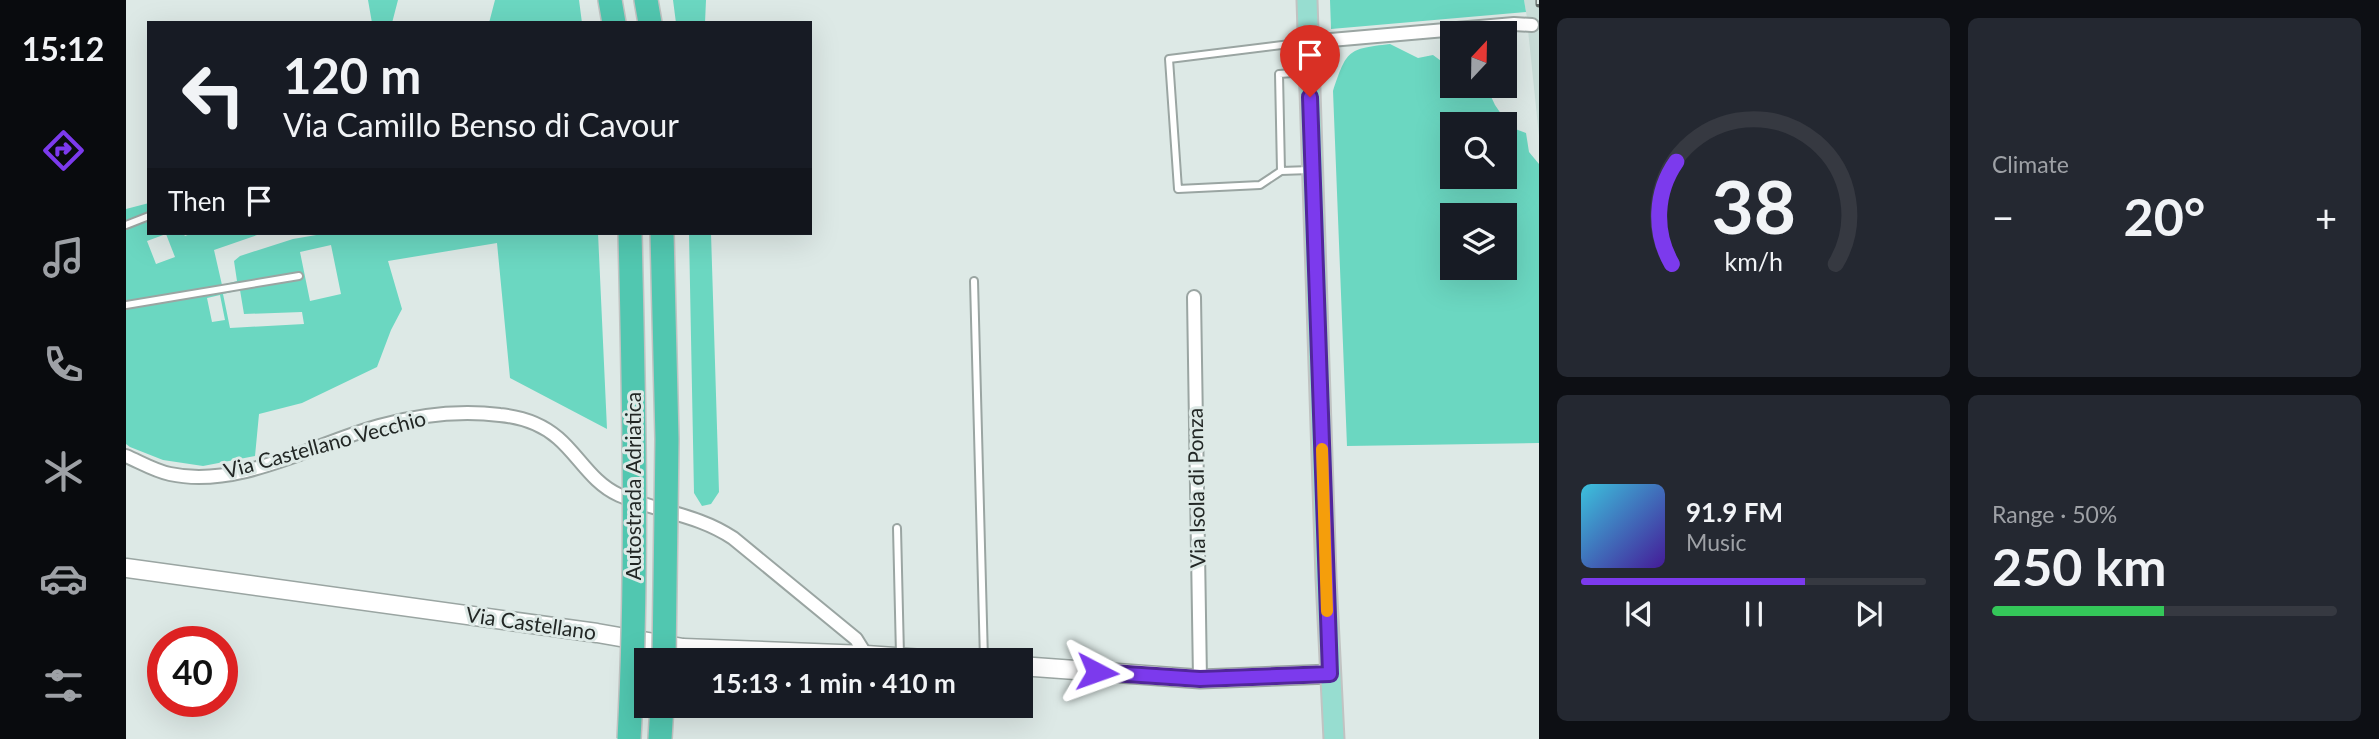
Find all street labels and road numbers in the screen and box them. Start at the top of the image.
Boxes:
street label: Autostrada Adriatica [620,392,645,580]
street label: Via Castellano Vecchio [221,405,428,483]
street label: Via Isola di Ponza [1182,408,1209,568]
street label: Via Castellano [465,601,598,644]

